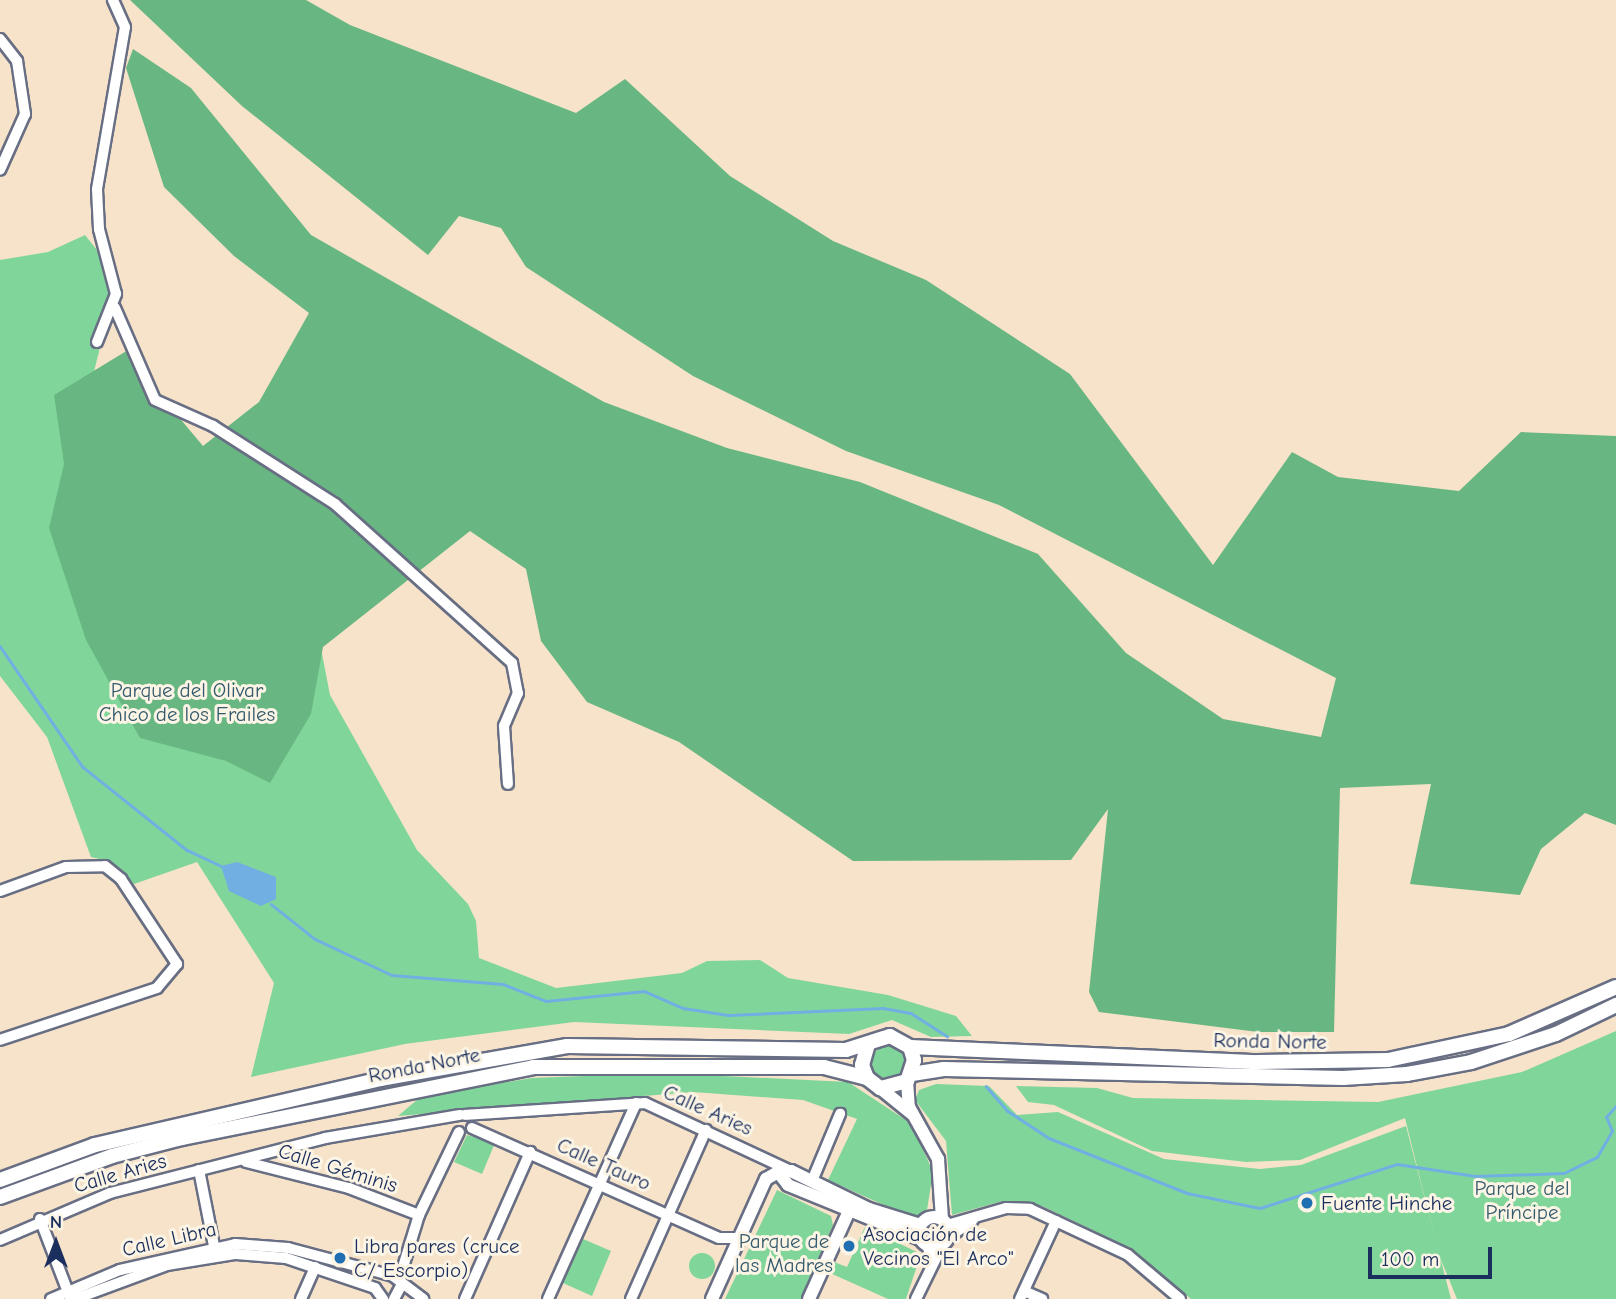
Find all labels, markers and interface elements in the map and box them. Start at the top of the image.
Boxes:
park label: Parque del Olivar Chico de los Frailes [99,677,275,727]
street label: Ronda Norte [1213,1027,1327,1055]
street label: Ronda Norte [366,1042,482,1088]
street label: Calle Aries [659,1079,757,1141]
street label: Calle Tauro [553,1132,655,1196]
street label: Calle Géminis [275,1138,401,1198]
street label: Calle Aries [71,1148,169,1198]
park label: Parque del Príncipe [1474,1175,1570,1225]
place label: Fuente Hinche [1321,1190,1452,1216]
marker: Fuente Hinche [1299,1195,1315,1211]
north arrow [21,1208,91,1278]
text: N [50,1211,62,1233]
street label: Calle Libra [120,1216,218,1262]
place label: Asociación de Vecinos "El Arco" [863,1221,1014,1271]
park label: Parque de las Madres [735,1228,833,1278]
scale bar [1371,1232,1495,1276]
place label: Libra pares (cruce C/ Escorpio) [354,1233,520,1283]
marker: Asociación de Vecinos "El Arco" [841,1238,857,1254]
text: 100 m [1381,1247,1439,1271]
marker: Libra pares (cruce C/ Escorpio) [332,1250,348,1266]

